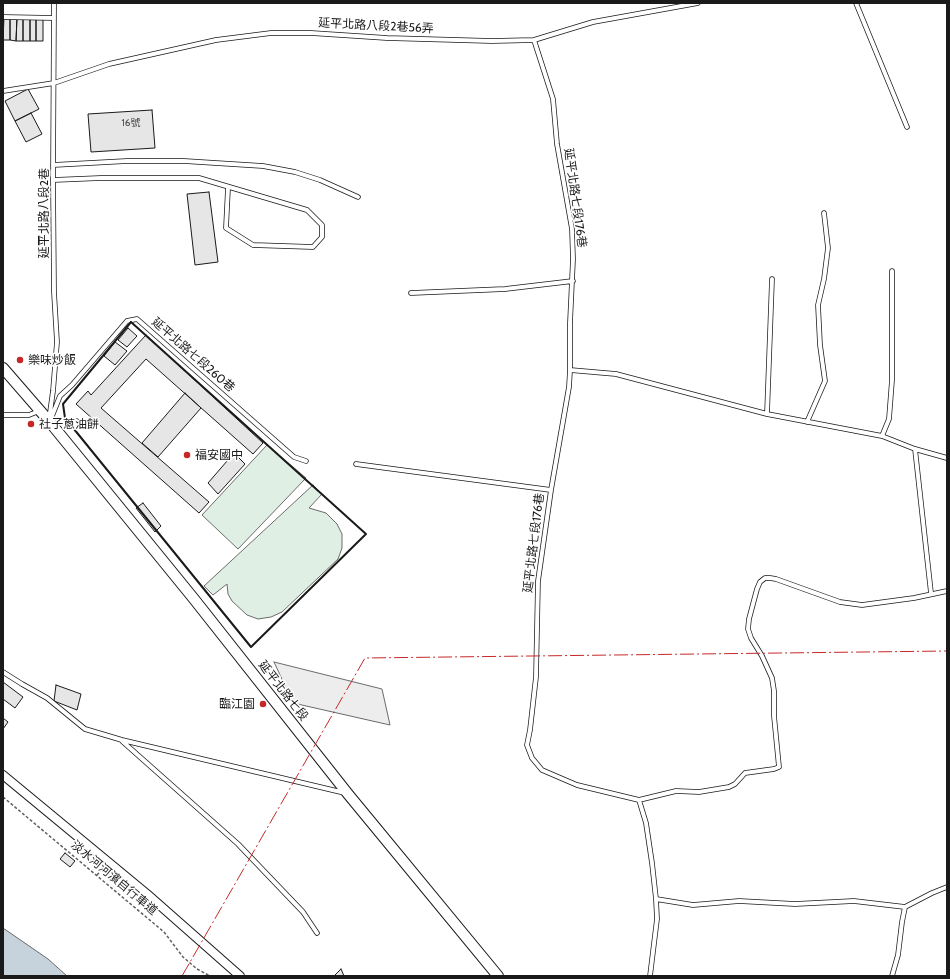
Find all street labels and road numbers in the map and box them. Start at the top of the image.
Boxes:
street label: 延平北路八段2巷56弄 [318,16,434,36]
street label: 延平北路七段176巷 [561,147,589,249]
street label: 延平北路八段2巷 [37,168,51,258]
street label: 延平北路七段260巷 [148,315,238,395]
street label: 延平北路七段176巷 [521,492,547,594]
street label: 延平北路七段 [255,658,311,724]
street label: 淡水河河濱自行車道 [68,838,160,918]

